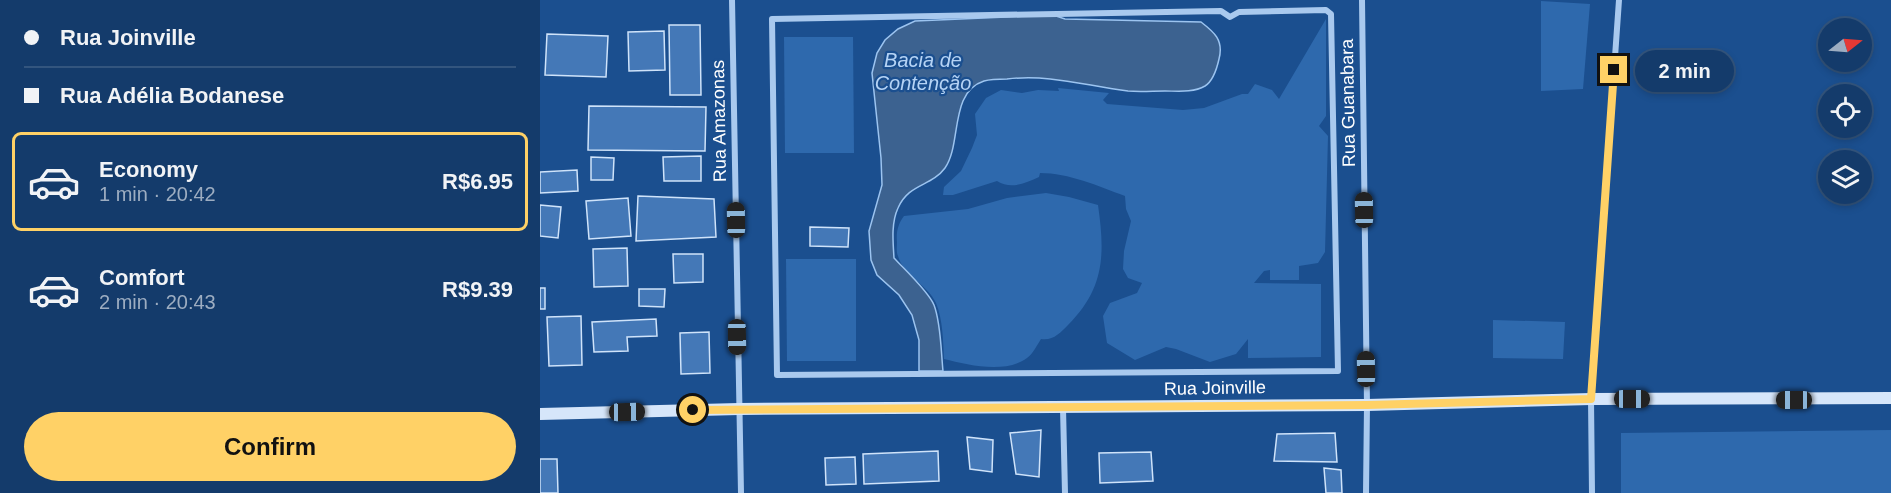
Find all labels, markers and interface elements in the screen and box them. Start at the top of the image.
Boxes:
north arrow [1818,18,1872,72]
map controls [1818,18,1872,204]
text: Rua Joinville [60,25,196,50]
street label: Rua Guanabara [1337,38,1359,167]
water label: Bacia de Contenção [875,49,971,94]
callout: 2 min [1635,49,1734,91]
route end [1600,56,1627,83]
street label: Rua Amazonas [708,60,730,182]
text: 2 min [1658,60,1711,82]
text: Rua Adélia Bodanese [60,83,284,108]
button: locate [1818,84,1872,138]
button: layers [1818,150,1872,204]
icon: car [27,155,81,209]
text: Economy [99,157,198,182]
text: R$6.95 [442,169,513,194]
text: 1 min · 20:42 [99,183,216,205]
car [1355,192,1373,228]
car [727,202,745,238]
icon: car [27,263,81,317]
text: Comfort [99,265,185,290]
text: R$9.39 [442,277,513,302]
text: 2 min · 20:43 [99,291,216,313]
car [728,319,746,355]
car [1357,351,1375,387]
street label: Rua Joinville [1164,377,1266,399]
car [1614,390,1650,408]
car [1776,391,1812,409]
route start [679,396,706,423]
car [609,403,645,421]
button: Confirm [24,412,516,481]

